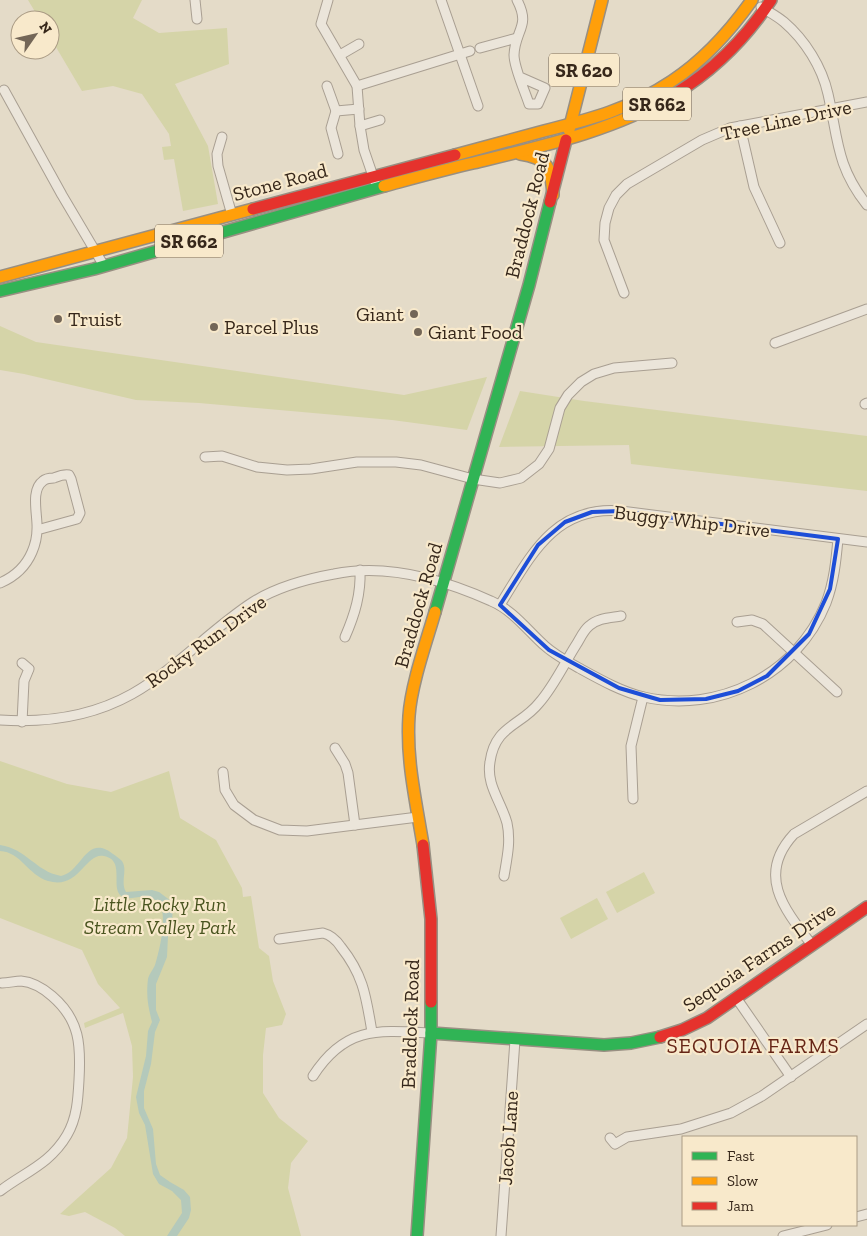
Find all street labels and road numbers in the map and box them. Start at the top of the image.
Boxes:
road number: SR 620 [549,54,619,86]
road number: SR 662 [623,88,691,120]
street label: Tree Line Drive [719,94,853,146]
street label: Braddock Road [500,149,554,281]
street label: Stone Road [230,158,330,206]
road number: SR 662 [155,225,223,258]
street label: Buggy Whip Drive [613,500,771,542]
street label: Braddock Road [389,539,447,671]
street label: Rocky Run Drive [141,589,271,693]
street label: Sequoia Farms Drive [678,897,840,1017]
street label: Braddock Road [396,959,424,1089]
street label: Jacob Lane [493,1090,523,1186]

